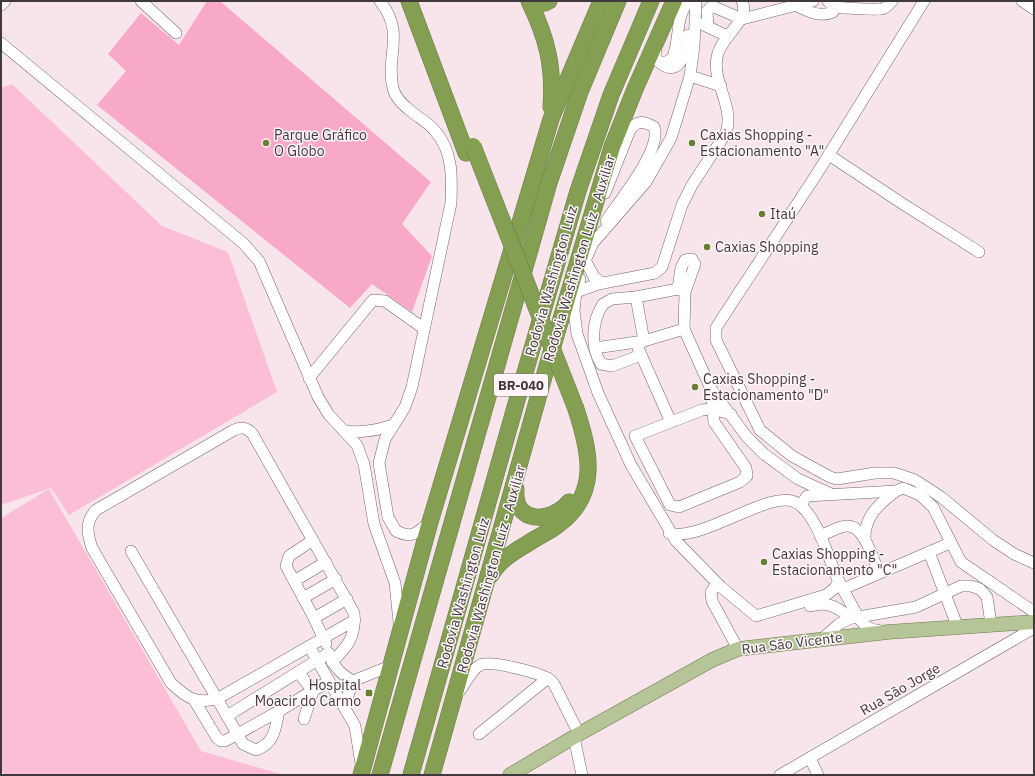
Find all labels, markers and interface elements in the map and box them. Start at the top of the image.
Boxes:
place label: Parque Gráfico O Globo [274,126,367,160]
place label: Caxias Shopping - Estacionamento "A" [700,126,824,160]
marker: Parque Gráfico O Globo [261,138,271,148]
marker: Caxias Shopping - Estacionamento "A" [687,138,697,148]
street label: Rodovia Washington Luiz - Auxiliar [539,153,619,363]
street label: Rodovia Washington Luiz [521,204,581,358]
place label: Itaú [770,205,796,223]
marker: Itaú [757,209,767,219]
place label: Caxias Shopping [715,238,819,256]
marker: Caxias Shopping [702,242,712,252]
place label: Caxias Shopping - Estacionamento "D" [703,370,829,404]
road number: BR-040 [494,374,548,396]
marker: Caxias Shopping - Estacionamento "D" [690,382,700,392]
street label: Rodovia Washington Luiz - Auxiliar [453,463,529,675]
street label: Rodovia Washington Luiz [433,516,493,670]
place label: Caxias Shopping - Estacionamento "C" [772,545,897,579]
marker: Caxias Shopping - Estacionamento "C" [759,557,769,567]
street label: Rua Sāo Vicente [740,628,844,658]
street label: Rua São Jorge [857,659,943,719]
place label: Hospital Moacir do Carmo [255,676,361,710]
marker: Hospital Moacir do Carmo [364,688,374,698]

